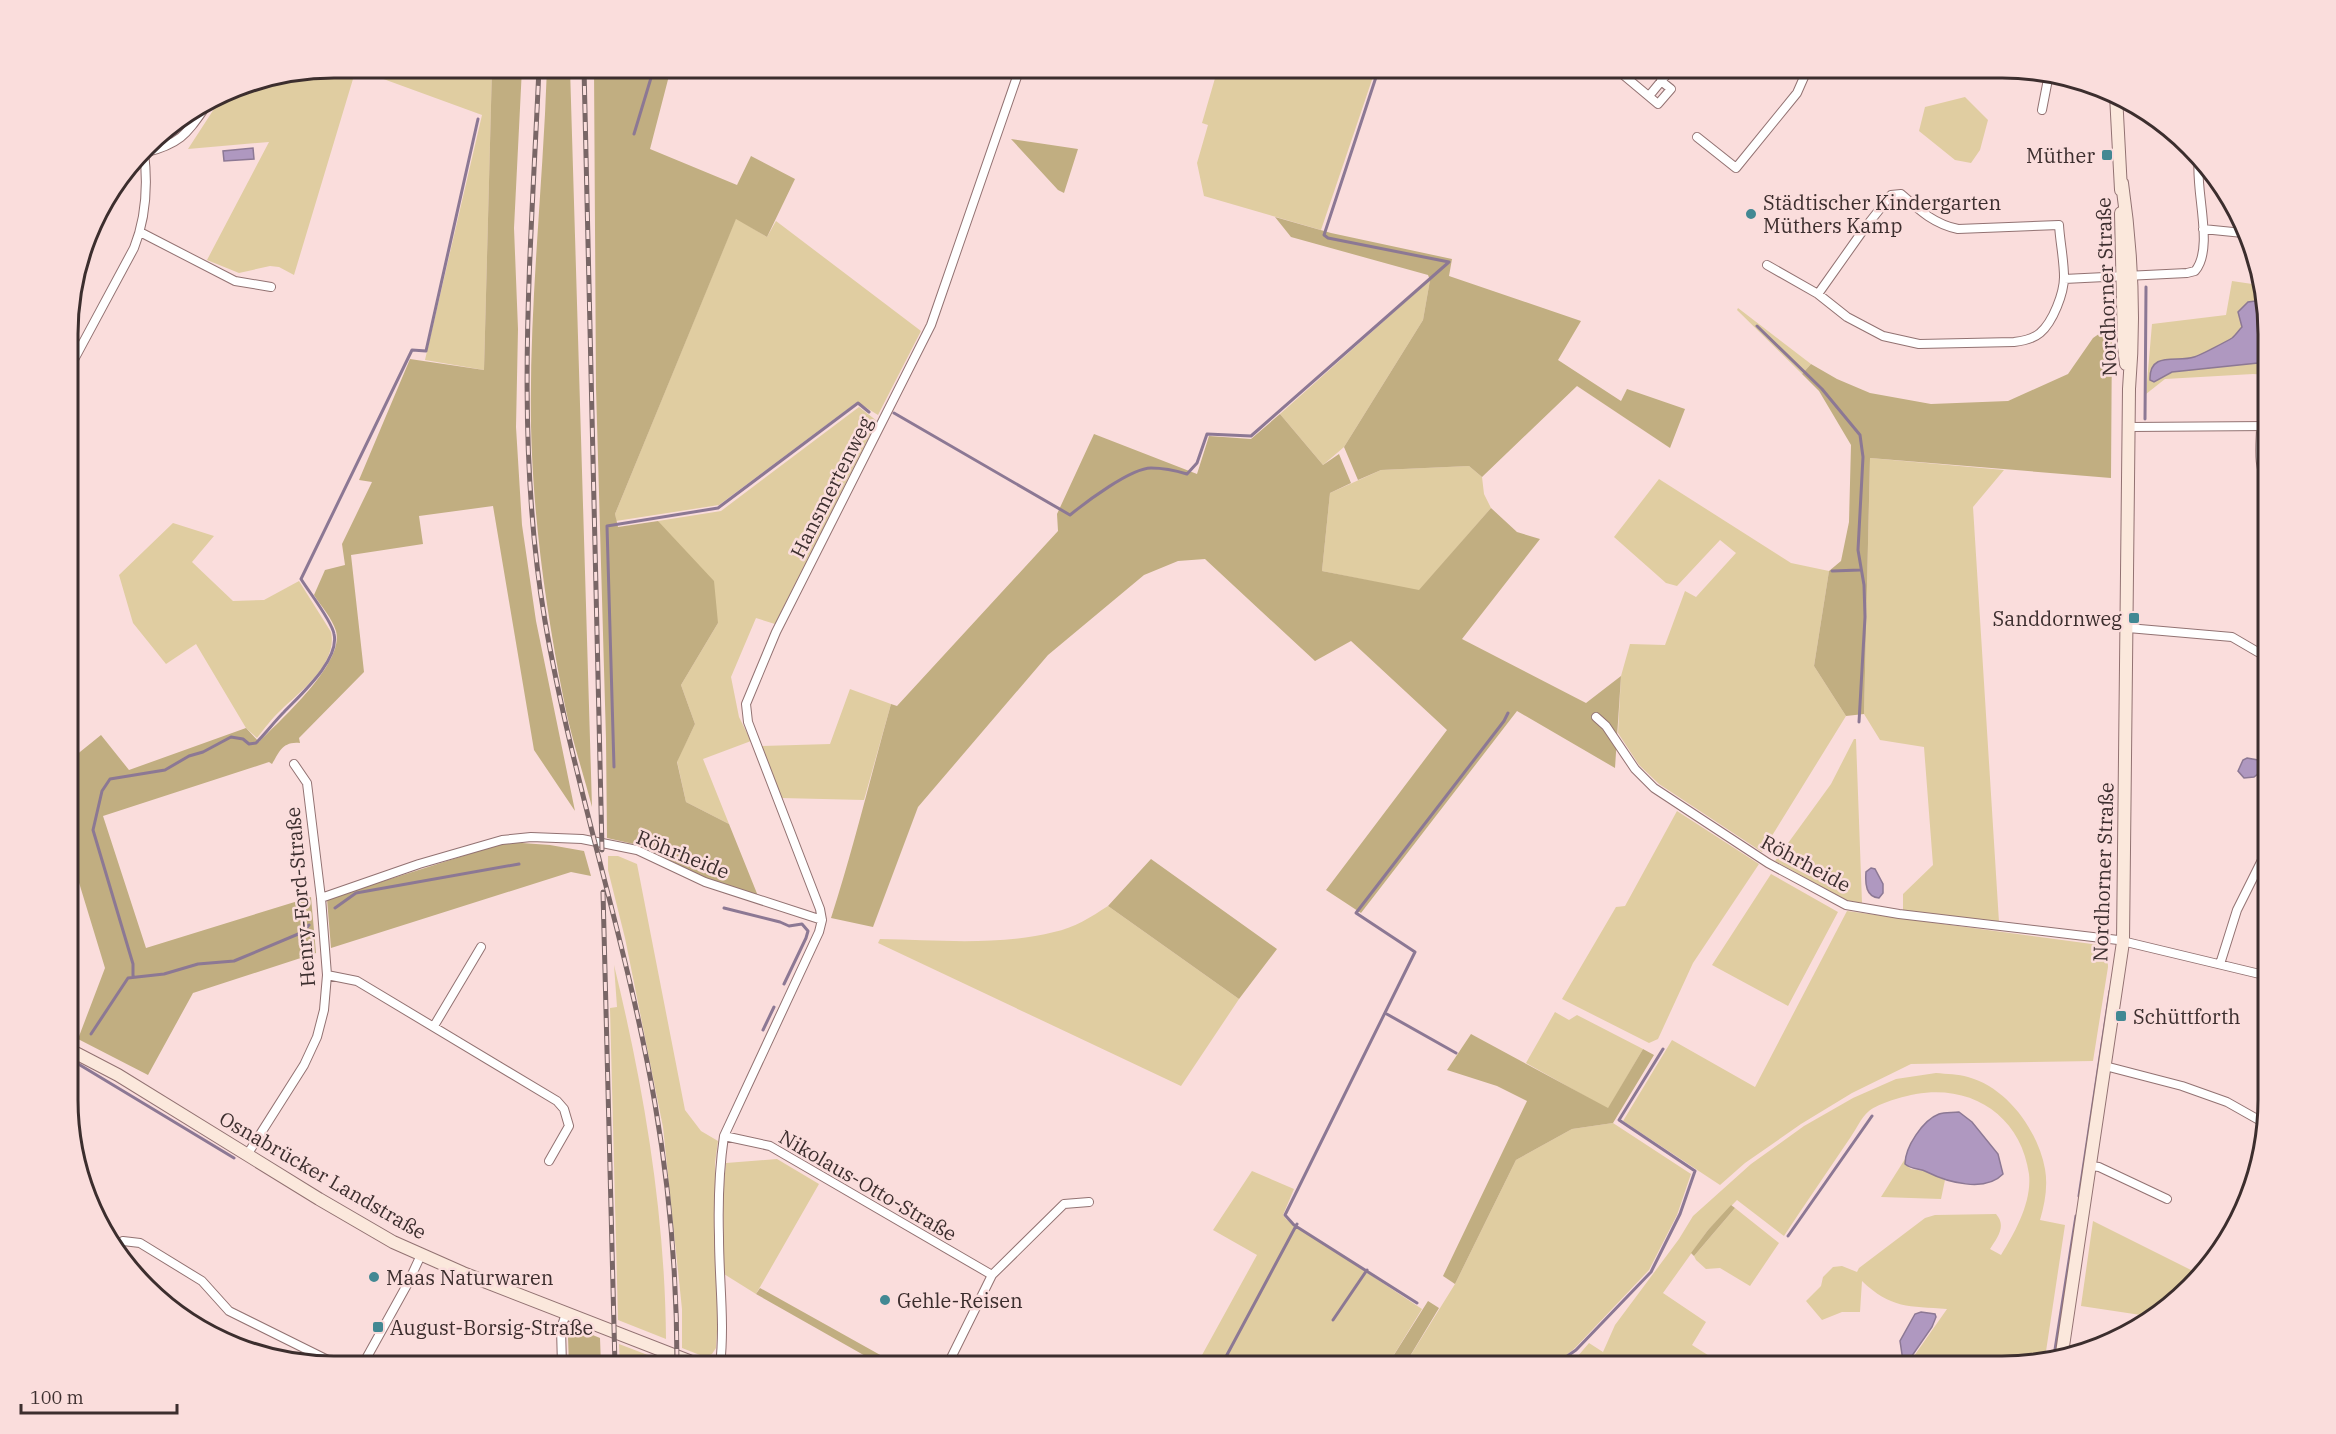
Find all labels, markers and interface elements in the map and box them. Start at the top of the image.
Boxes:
place label: Müther [2026,142,2095,169]
marker: Müther [2100,148,2114,162]
place label: Städtischer Kindergarten Müthers Kamp [1763,189,2002,239]
street label: Nordhorner Straße [2089,197,2123,377]
marker: Städtischer Kindergarten Müthers Kamp [1744,207,1758,221]
street label: Hansmertenweg [784,412,878,562]
place label: Sanddornweg [1993,605,2122,632]
marker: Sanddornweg [2127,611,2141,625]
street label: Nordhorner Straße [2086,782,2120,962]
street label: Henry-Ford-Straße [279,806,321,988]
street label: Röhrheide [632,823,734,885]
street label: Röhrheide [1756,828,1856,898]
place label: Schüttforth [2133,1003,2240,1030]
marker: Schüttforth [2114,1009,2128,1023]
street label: Osnabrücker Landstraße [215,1105,431,1245]
street label: Nikolaus-Otto-Straße [774,1123,962,1247]
place label: Maas Naturwaren [386,1264,554,1291]
marker: Maas Naturwaren [367,1270,381,1284]
place label: Gehle-Reisen [897,1287,1023,1314]
marker: Gehle-Reisen [878,1293,892,1307]
place label: August-Borsig-Straße [390,1314,593,1341]
marker: August-Borsig-Straße [371,1320,385,1334]
scale bar [21,1377,177,1415]
text: 100 m [30,1386,84,1409]

